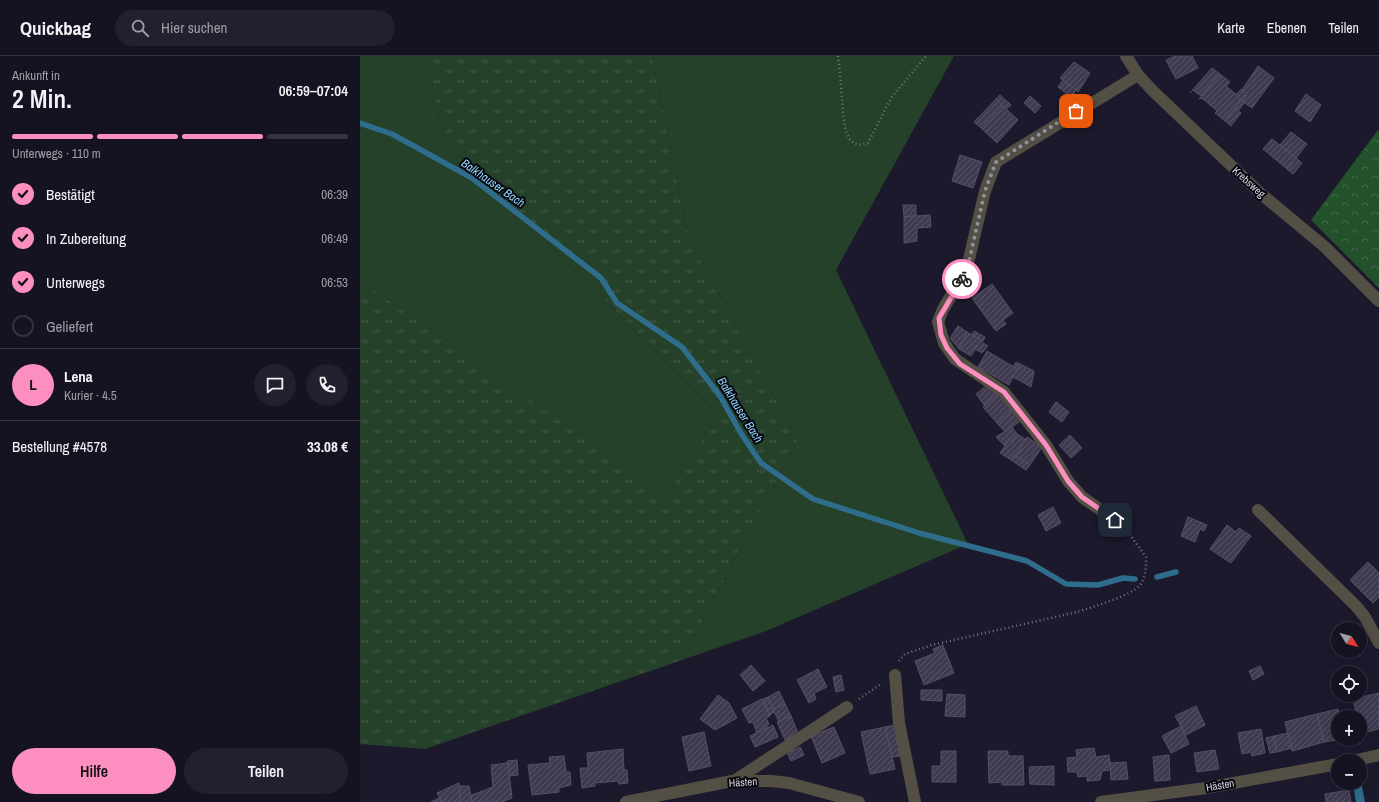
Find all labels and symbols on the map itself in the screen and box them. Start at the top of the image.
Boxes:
pin [1059,94,1093,128]
water label: Balkhauser Bach [458,155,528,211]
street label: Krebsweg [1229,163,1269,201]
courier [942,259,982,299]
water label: Balkhauser Bach [714,374,766,446]
pin [1098,503,1132,537]
north arrow [1331,622,1367,658]
street label: Hästen [728,774,758,790]
street label: Hästen [1205,776,1235,794]

